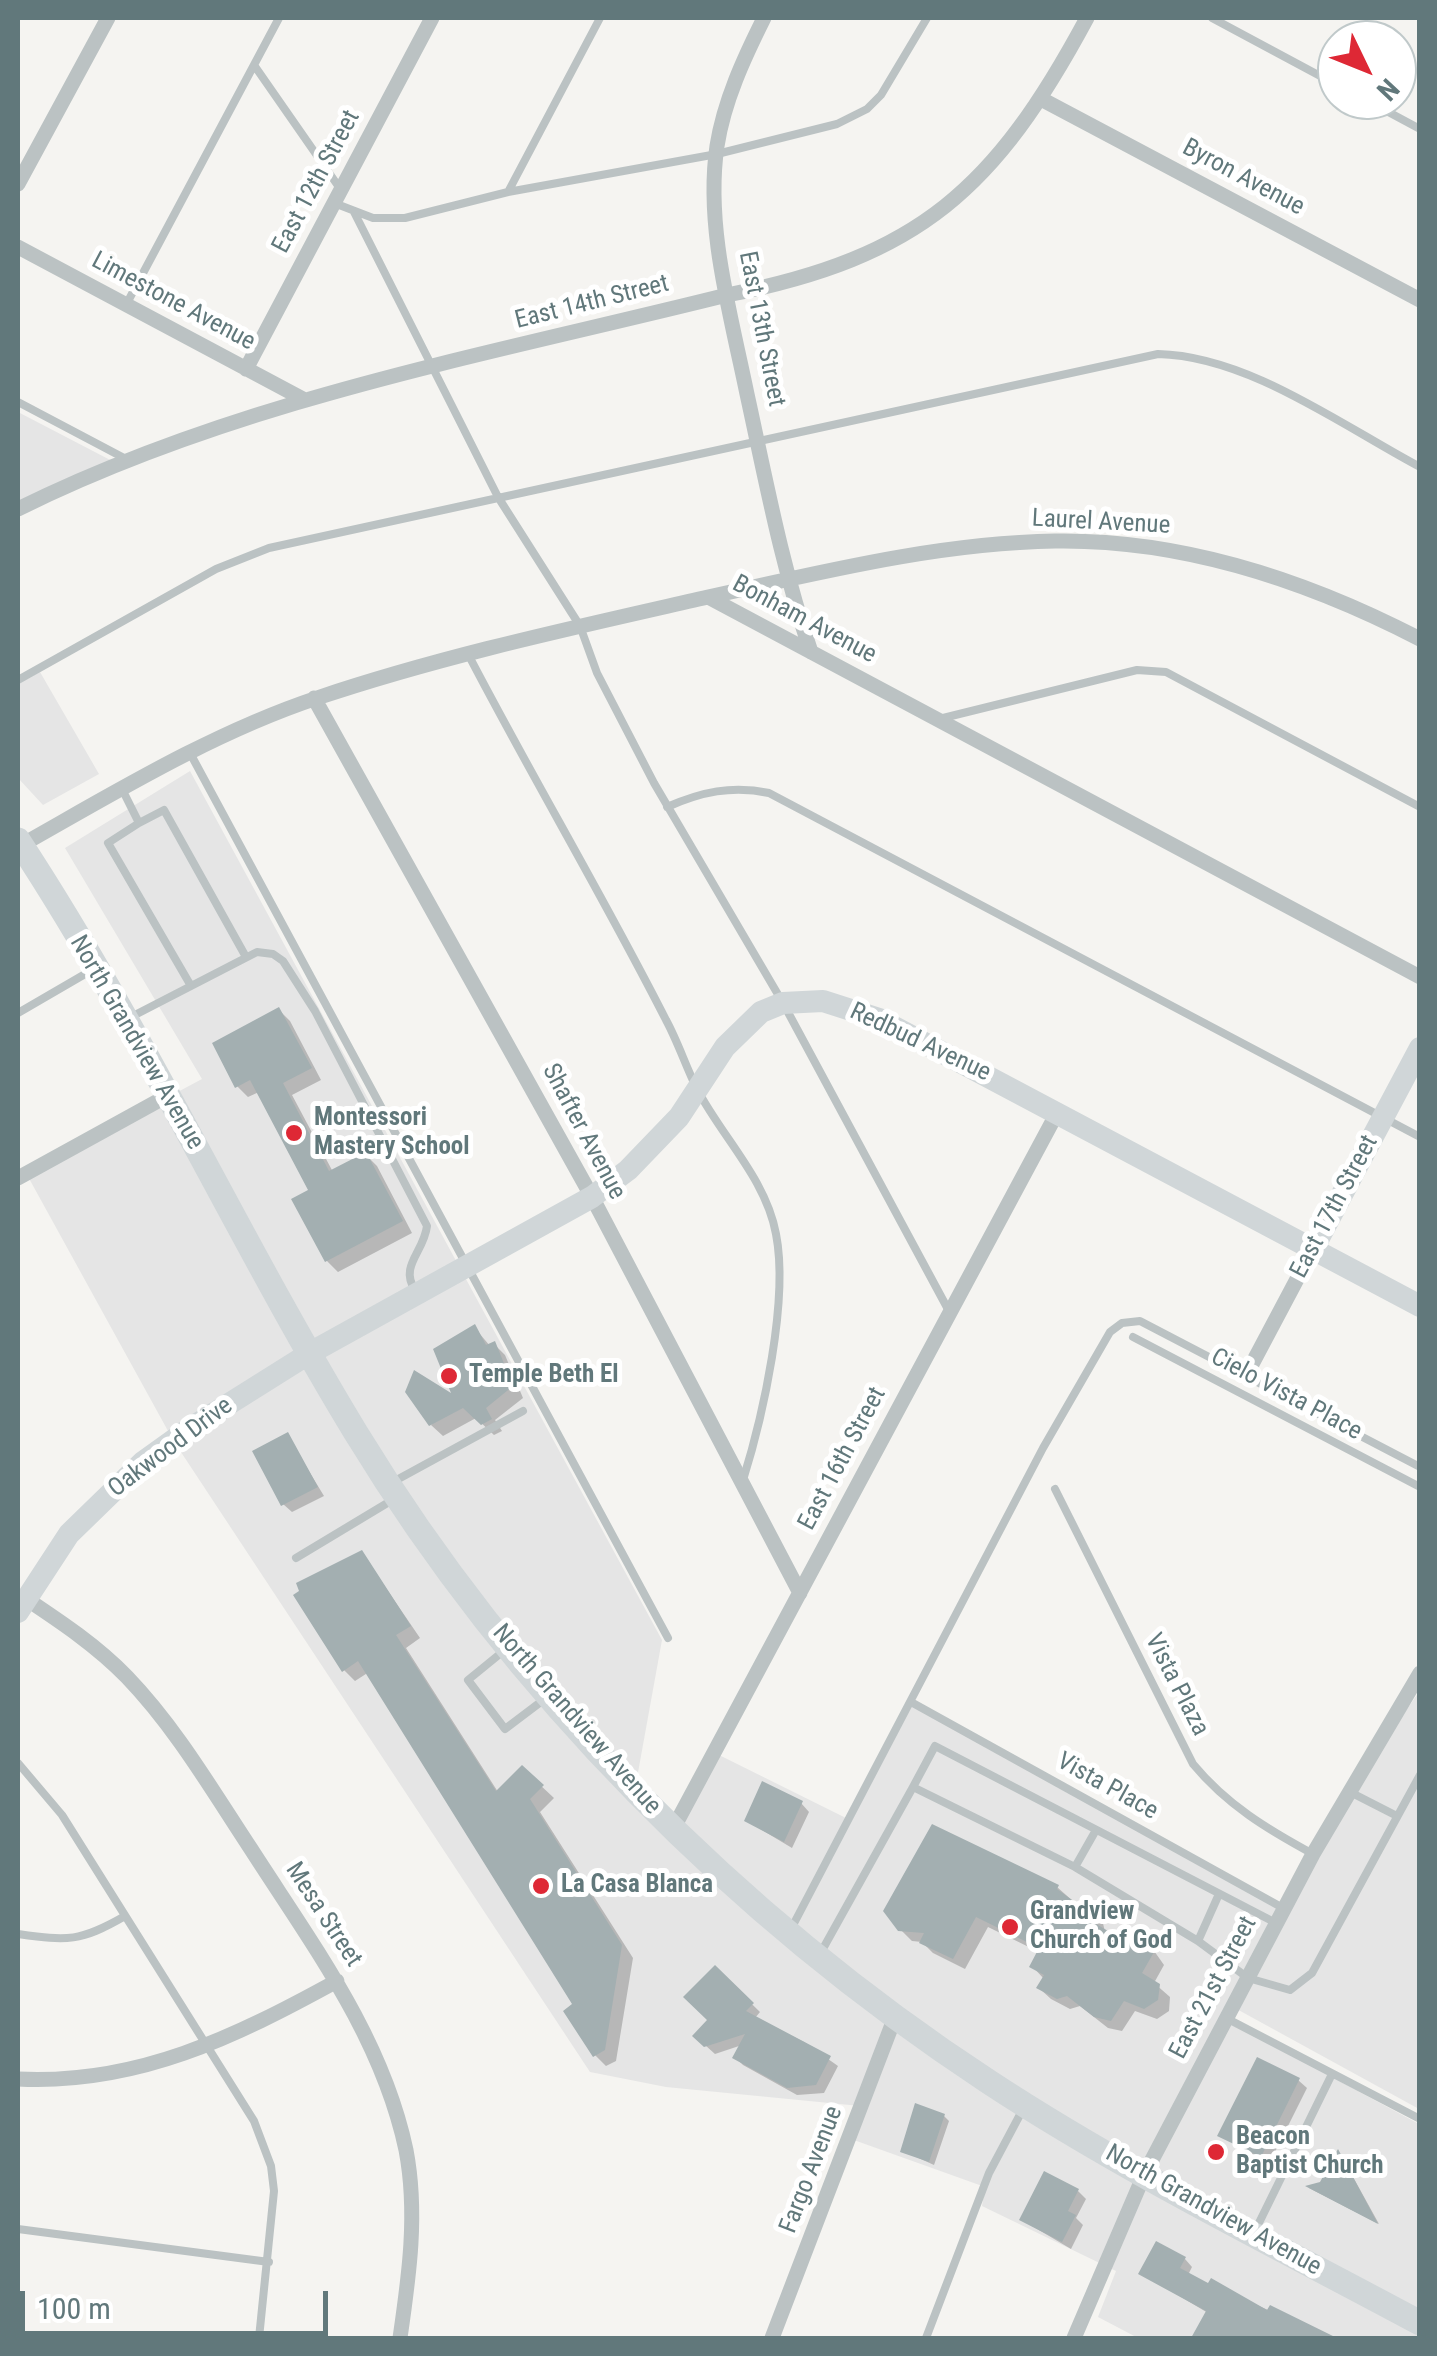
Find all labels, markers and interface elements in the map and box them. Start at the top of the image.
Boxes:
north arrow [1317,20,1417,120]
text: N [1370,72,1406,107]
street label: East 12th Street [267,105,367,259]
street label: Byron Avenue [1177,133,1309,223]
street label: Limestone Avenue [86,246,260,358]
street label: East 13th Street [731,249,791,409]
street label: East 14th Street [512,269,672,337]
street label: Laurel Avenue [1031,504,1171,542]
street label: Bonham Avenue [727,569,881,671]
street label: North Grandview Avenue [63,931,209,1155]
street label: Redbud Avenue [845,997,995,1089]
street label: Shafter Avenue [535,1059,631,1205]
place label: Montessori Mastery School [314,1104,470,1163]
marker: Montessori Mastery School [283,1122,305,1144]
street label: East 17th Street [1285,1130,1385,1284]
street label: Cielo Vista Place [1205,1343,1367,1447]
place label: Temple Beth El [469,1361,619,1391]
marker: Temple Beth El [438,1365,460,1387]
street label: East 16th Street [793,1382,893,1536]
street label: Oakwood Drive [103,1392,239,1504]
street label: North Grandview Avenue [485,1619,667,1821]
street label: Vista Plaza [1137,1629,1215,1741]
street label: Vista Place [1051,1747,1163,1827]
street label: Mesa Street [278,1857,368,1973]
place label: La Casa Blanca [561,1871,713,1901]
marker: La Casa Blanca [530,1875,552,1897]
place label: Grandview Church of God [1030,1898,1172,1957]
street label: East 21st Street [1164,1912,1264,2064]
marker: Grandview Church of God [999,1916,1021,1938]
street label: Fargo Avenue [774,2102,850,2238]
place label: Beacon Baptist Church [1236,2123,1384,2182]
street label: North Grandview Avenue [1100,2139,1326,2283]
marker: Beacon Baptist Church [1205,2141,1227,2163]
scale bar [25,2271,332,2333]
text: 100 m [37,2291,111,2326]

